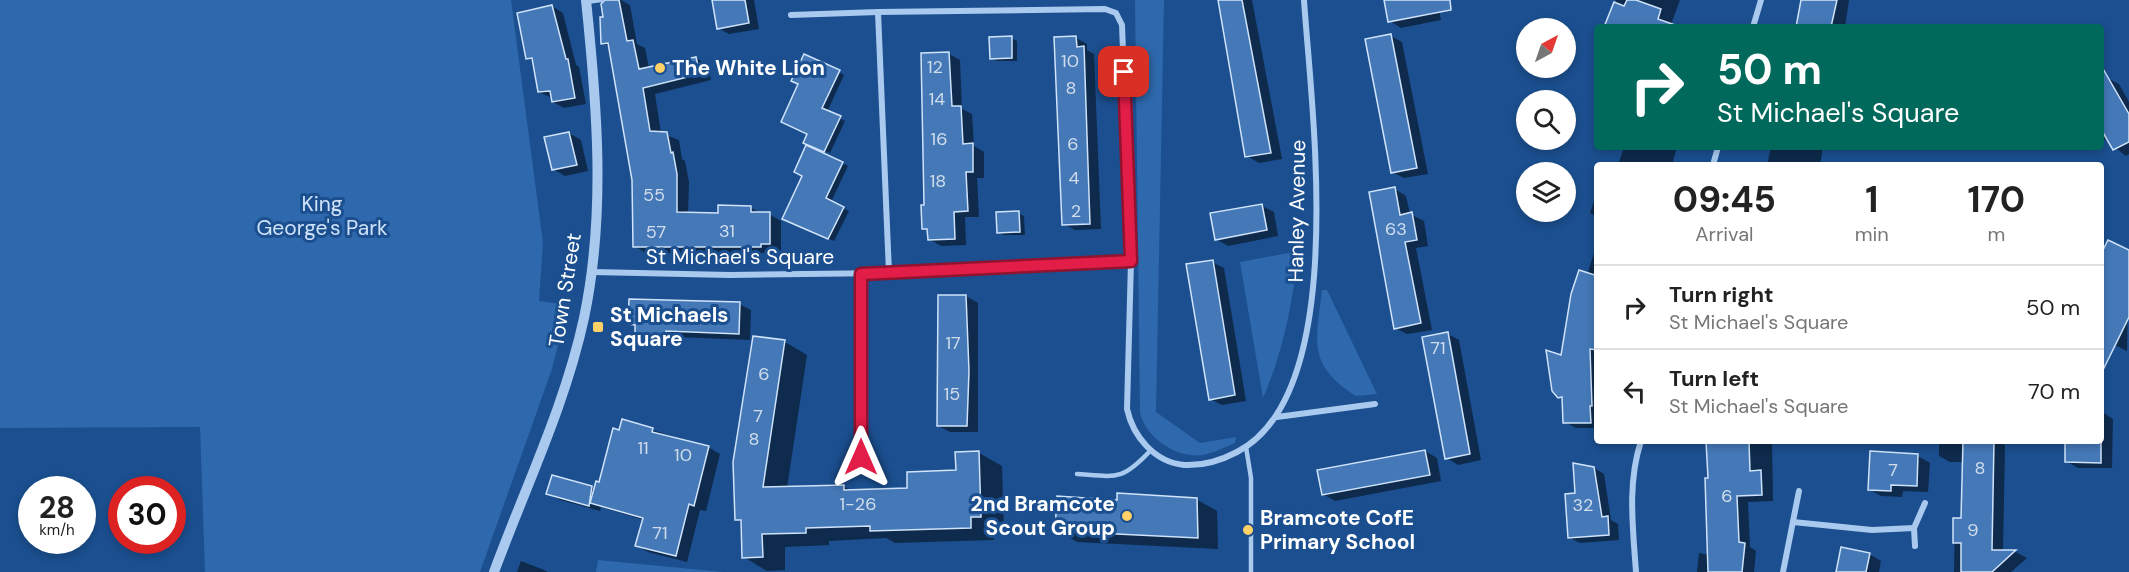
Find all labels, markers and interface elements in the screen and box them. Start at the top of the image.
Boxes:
north arrow [1516,18,1576,78]
map controls [1516,18,1576,222]
text: 50 m [1717,42,1822,97]
pin [1098,46,1149,97]
icon: right [1618,48,1696,126]
house number: 10 [1061,49,1079,73]
place label: The White Lion [672,54,825,82]
house number: 12 [927,55,943,79]
icon: arrive [1107,55,1140,88]
marker: The White Lion [653,61,667,75]
house number: 8 [1066,76,1076,100]
house number: 14 [929,87,945,111]
button: search [1516,90,1576,150]
text: St Michael's Square [1717,95,1959,130]
house number: 16 [931,127,947,151]
house number: 6 [1067,132,1079,156]
street label: Hanley Avenue [1282,139,1312,283]
button: layers [1516,162,1576,222]
house number: 4 [1069,166,1080,190]
house number: 18 [930,169,946,193]
text: 09:45 [1673,176,1776,223]
text: 1 [1865,176,1878,223]
text: 170 [1968,176,2025,223]
house number: 55 [643,183,665,207]
park label: King George's Park [256,190,388,242]
house number: 2 [1071,199,1081,223]
house number: 63 [1385,217,1407,241]
house number: 31 [719,219,735,243]
house number: 57 [646,220,666,244]
text: Arrival [1695,221,1753,247]
text: min [1855,221,1889,247]
text: m [1987,221,2005,247]
street label: Town Street [542,231,588,349]
street label: St Michael's Square [646,243,834,271]
text: Turn right [1669,280,1774,309]
icon: right [1618,291,1651,324]
text: 50 m [2026,293,2080,322]
place label: St Michaels Square [610,301,729,353]
text: St Michael's Square [1669,309,1848,335]
marker: St Michaels Square [591,320,605,334]
house number: 17 [945,331,961,355]
house number: 71 [1430,336,1446,360]
house number: 6 [758,362,770,386]
text: Turn left [1669,364,1759,393]
icon: left [1618,375,1651,408]
text: 70 m [2028,377,2080,406]
house number: 15 [944,382,960,406]
text: St Michael's Square [1669,393,1848,419]
house number: 7 [753,404,763,428]
position arrow [829,425,893,489]
house number: 8 [749,427,759,451]
house number: 11 [637,436,649,460]
house number: 10 [674,443,692,467]
house number: 8 [1975,456,1985,480]
house number: 7 [1888,458,1898,482]
speed limit sign: 30 [108,476,186,554]
house number: 6 [1721,484,1733,508]
text: 28 [39,488,75,527]
place label: 2nd Bramcote Scout Group [971,490,1115,542]
house number: 1-26 [839,492,877,516]
house number: 32 [1572,493,1594,517]
place label: Bramcote CofE Primary School [1260,504,1415,556]
marker: 2nd Bramcote Scout Group [1120,509,1134,523]
house number: 9 [1967,518,1979,542]
text: km/h [39,520,75,540]
house number: 71 [652,521,668,545]
marker: Bramcote CofE Primary School [1241,523,1255,537]

